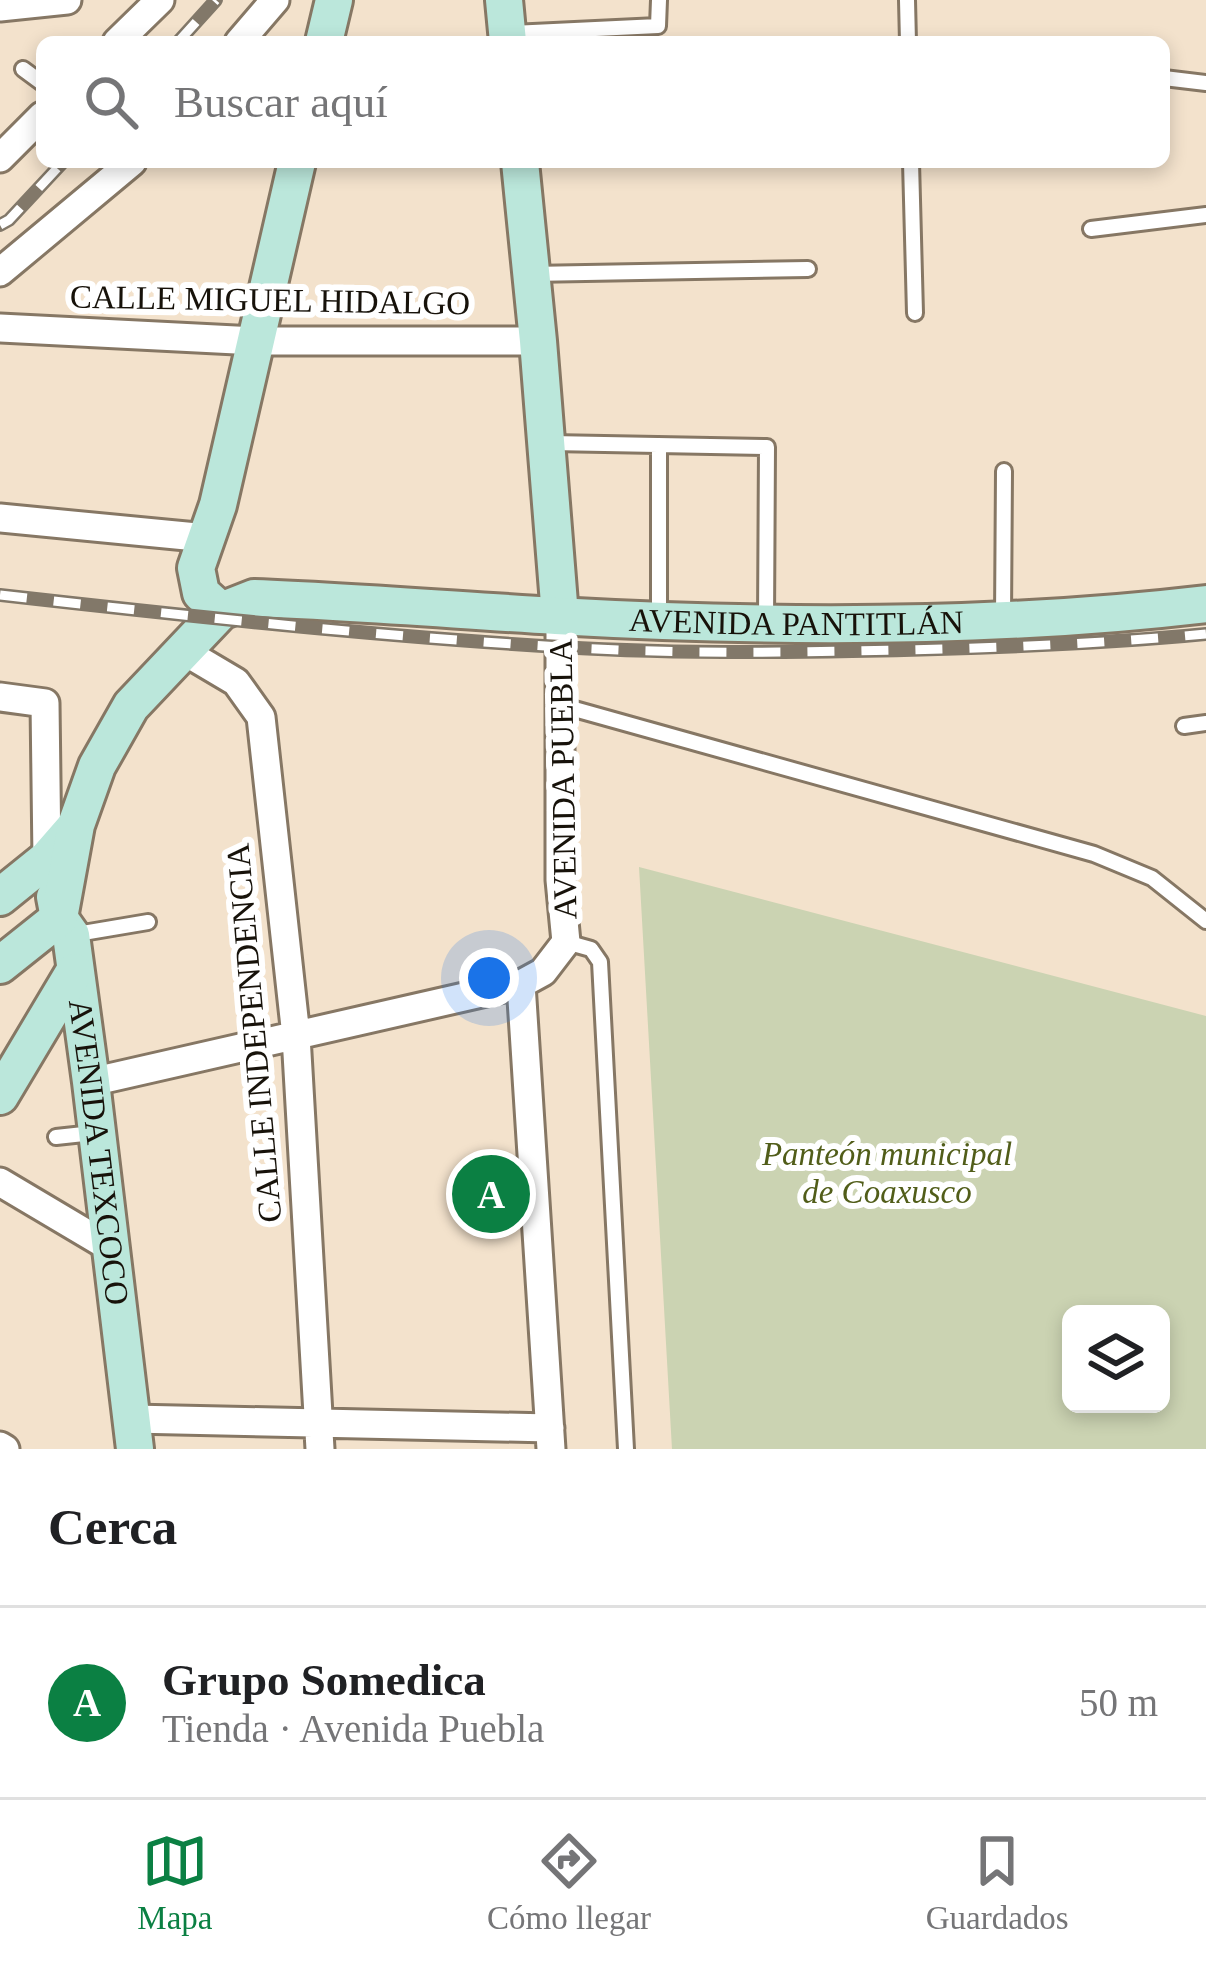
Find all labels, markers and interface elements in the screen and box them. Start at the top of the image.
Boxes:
search box [36,36,1170,168]
icon: search [78,69,144,135]
text: Buscar aquí [174,77,388,127]
street label: CALLE MIGUEL HIDALGO [70,279,470,321]
street label: AVENIDA PANTITLÁN [628,602,965,642]
street label: AVENIDA PUEBLA [543,638,583,920]
street label: CALLE INDEPENDENCIA [219,842,289,1224]
your location [459,948,519,1008]
street label: AVENIDA TEXCOCO [62,997,136,1307]
park label: Panteón municipal de Coaxusco [761,1136,1012,1210]
pin: A [452,1149,530,1239]
map controls [1062,1305,1170,1413]
button: layers [1062,1305,1170,1413]
text: Cerca [48,1499,177,1555]
text: Grupo Somedica [162,1655,486,1705]
text: A [73,1681,101,1724]
text: 50 m [1079,1681,1158,1724]
text: Tienda · Avenida Puebla [162,1707,544,1750]
tab: Mapa [137,1828,212,1937]
tab: Cómo llegar [487,1828,651,1937]
tab: Guardados [926,1828,1069,1937]

